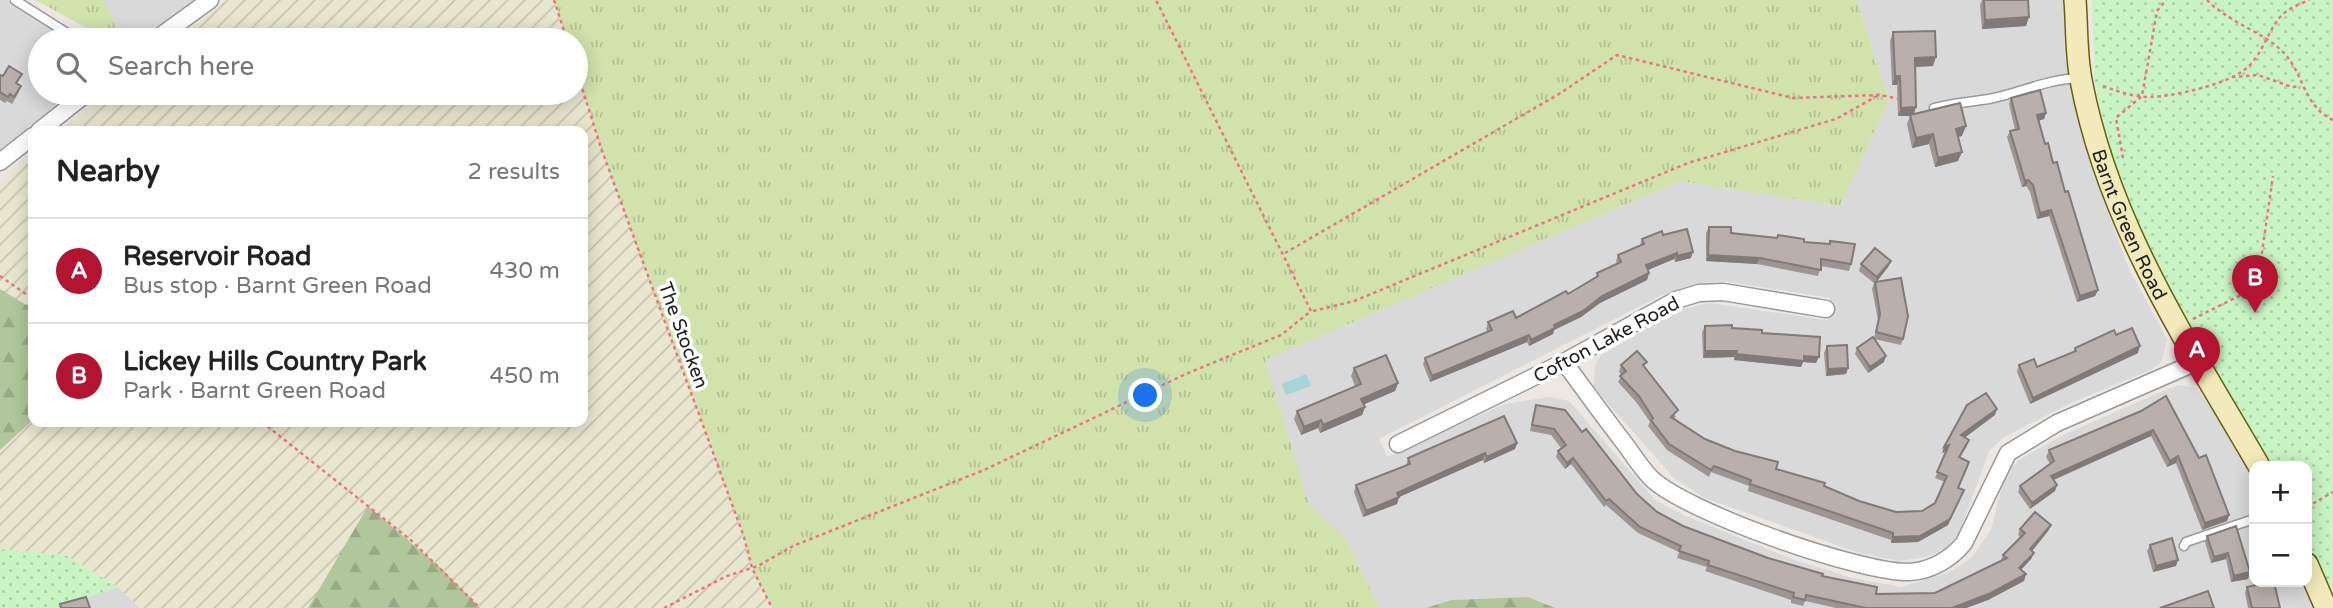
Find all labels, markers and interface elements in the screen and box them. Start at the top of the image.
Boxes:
search box [28,28,588,105]
icon: search [52,48,90,86]
text: Search here [108,51,254,82]
street label: Barnt Green Road [2087,147,2171,304]
text: Nearby [56,153,160,190]
text: 2 results [467,158,560,186]
text: Reservoir Road [123,241,311,272]
pin: B [2232,255,2278,313]
text: A [70,257,88,285]
text: 430 m [490,257,560,285]
text: Bus stop · Barnt Green Road [123,272,432,300]
street label: The Stocken [654,279,712,391]
street label: Cofton Lake Road [1530,292,1683,388]
pin: A [2174,327,2220,385]
text: Lickey Hills Country Park [123,346,427,377]
text: B [71,362,87,390]
text: 450 m [490,362,560,390]
text: Park · Barnt Green Road [123,377,386,405]
your location [1128,378,1162,412]
map controls [2249,461,2312,587]
button: + [2249,461,2312,524]
button: − [2249,524,2312,587]

